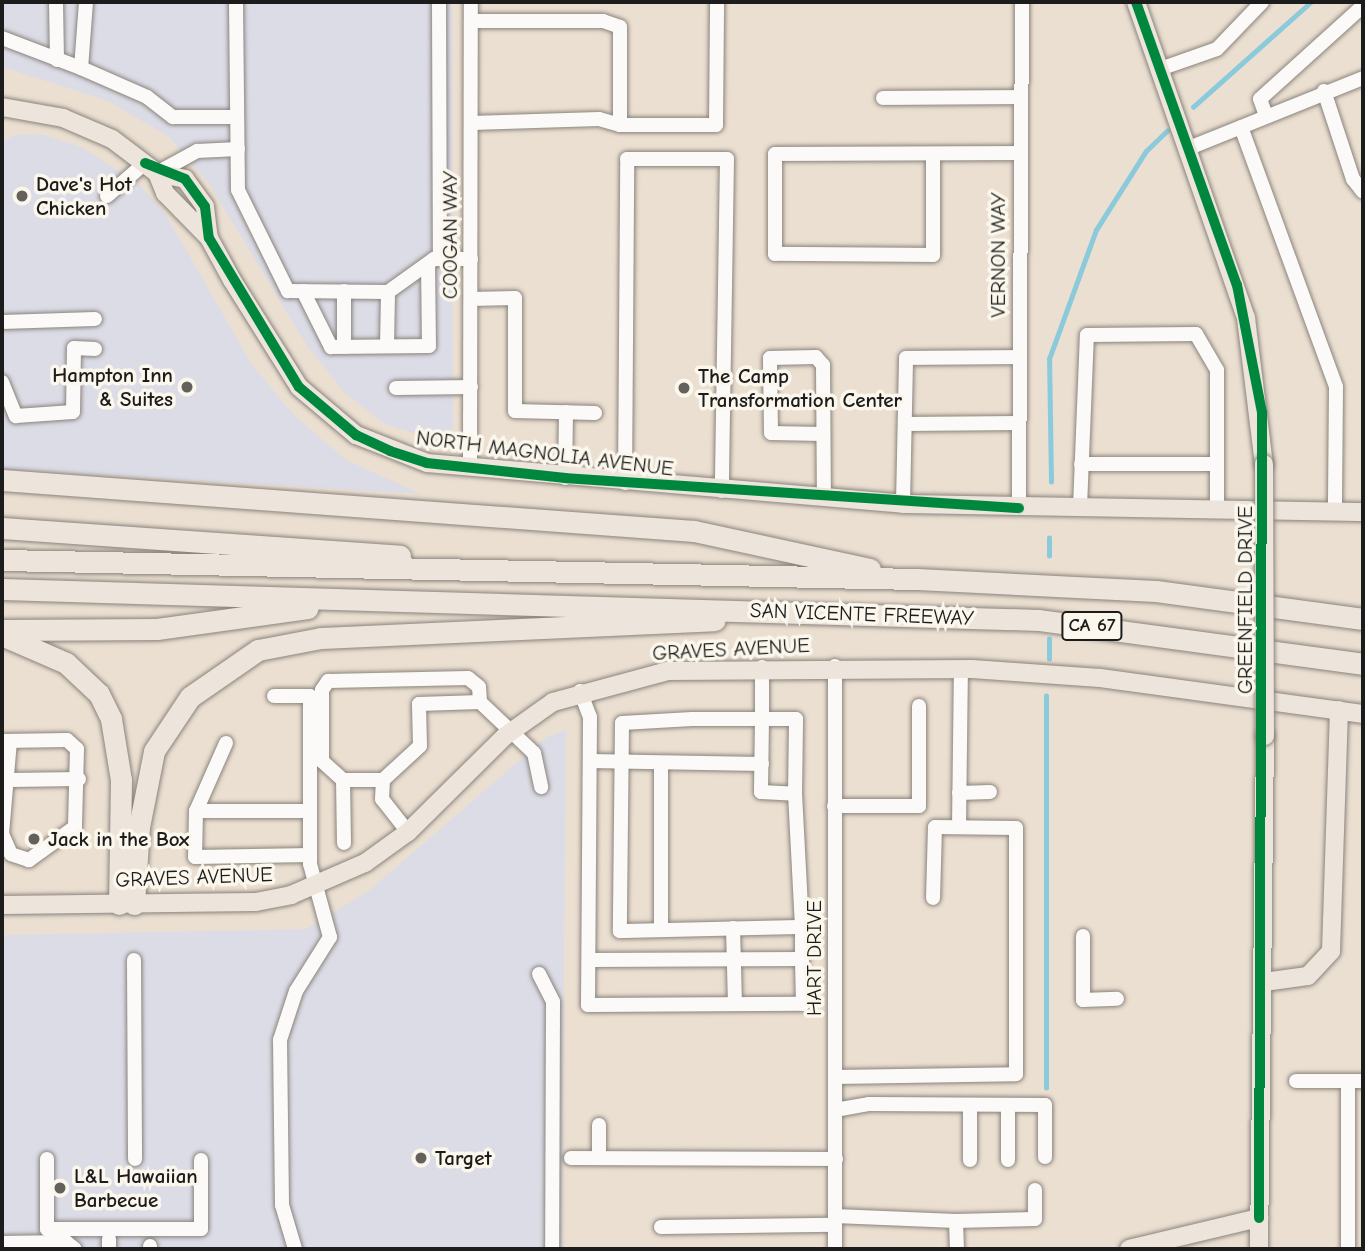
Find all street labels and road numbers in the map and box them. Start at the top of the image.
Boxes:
street label: COOGAN WAY [437,171,463,299]
street label: VERNON WAY [985,192,1011,318]
street label: NORTH MAGNOLIA AVENUE [415,425,675,481]
street label: GREENFIELD DRIVE [1232,506,1258,694]
street label: SAN VICENTE FREEWAY [750,597,974,631]
road number: CA 67 [1060,610,1124,642]
street label: GRAVES AVENUE [652,632,810,666]
street label: GRAVES AVENUE [115,862,273,892]
street label: HART DRIVE [801,900,827,1016]

